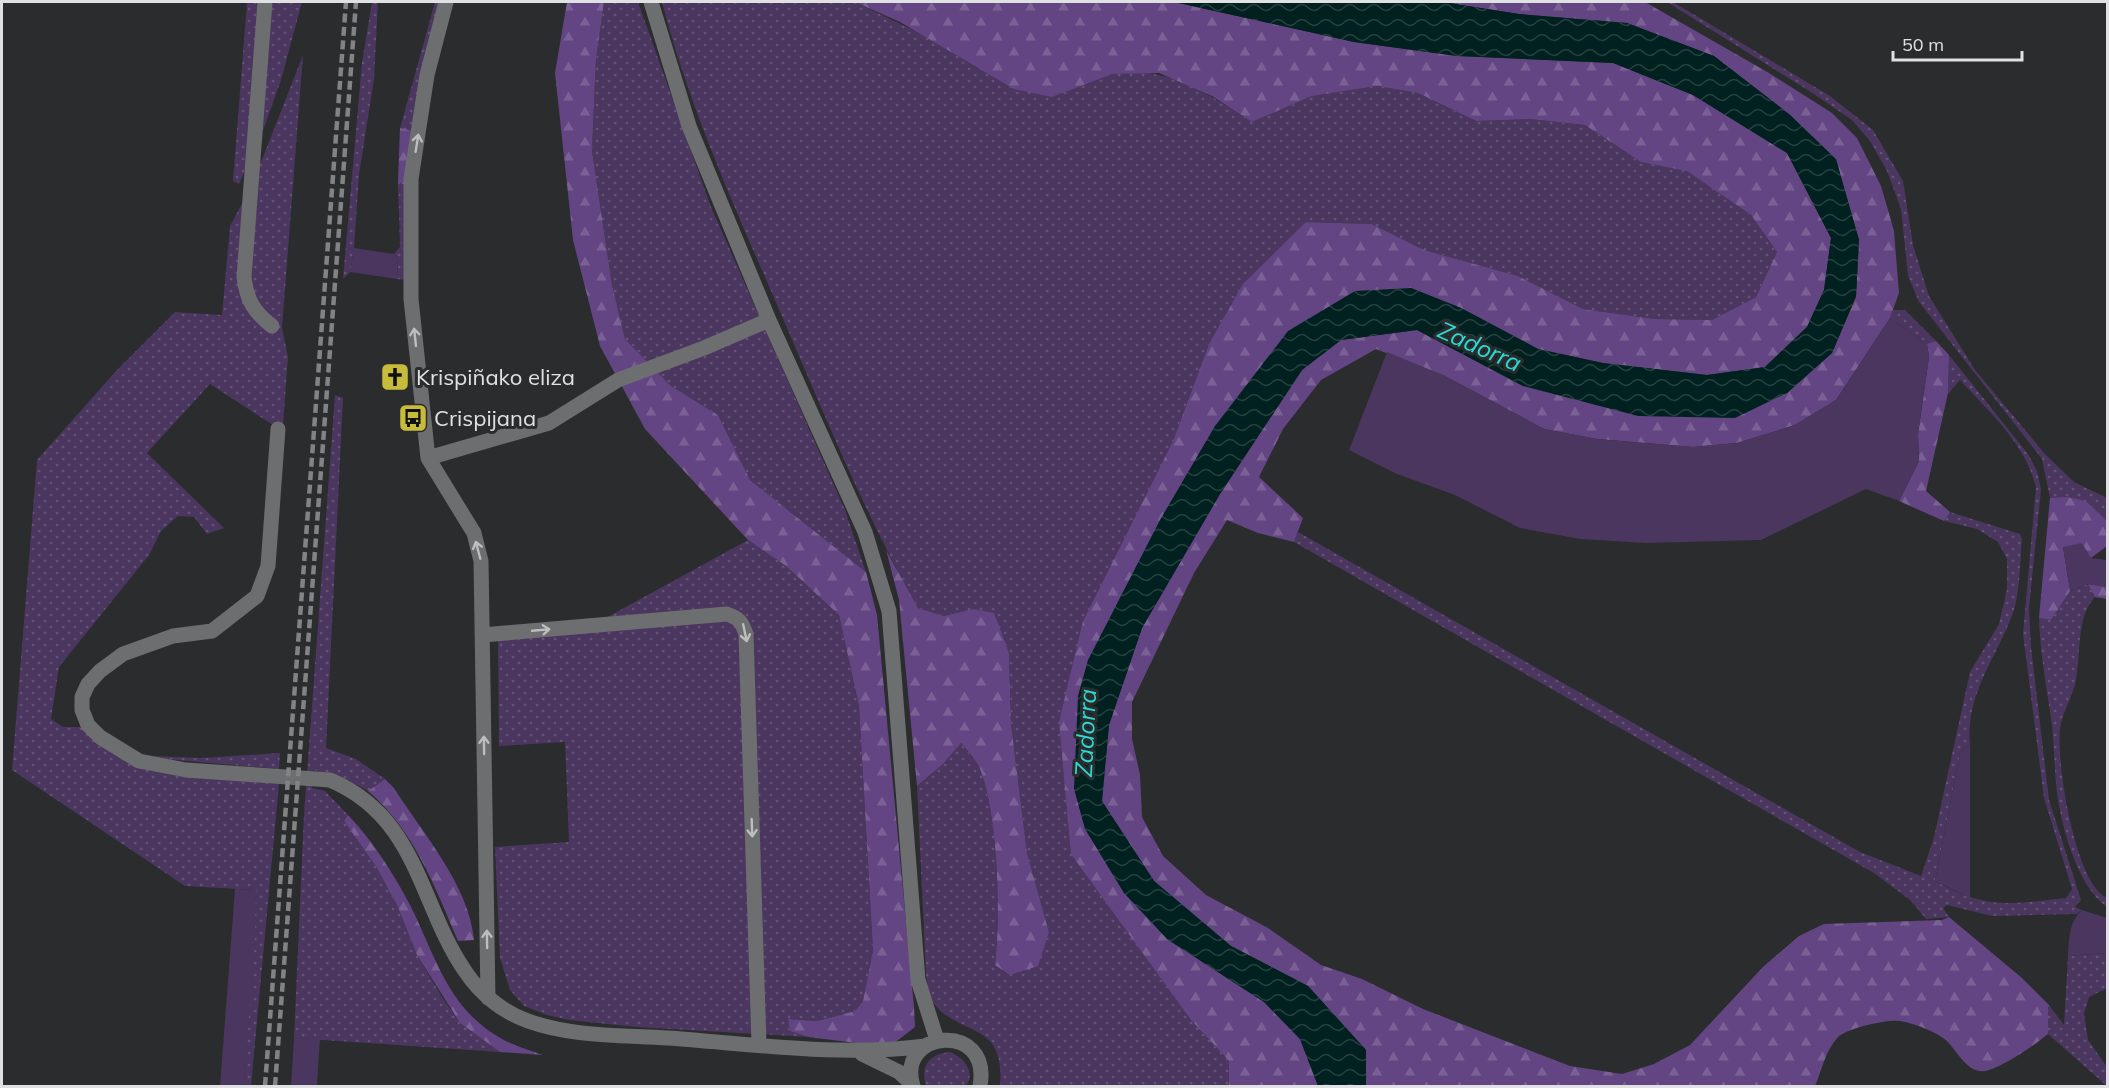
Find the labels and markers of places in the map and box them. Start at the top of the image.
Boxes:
church icon: Krispiñako eliza [379,361,411,393]
place label: Krispiñako eliza [416,363,575,391]
bus stop icon: Crispijana [397,402,429,434]
place label: Crispijana [434,404,536,432]

